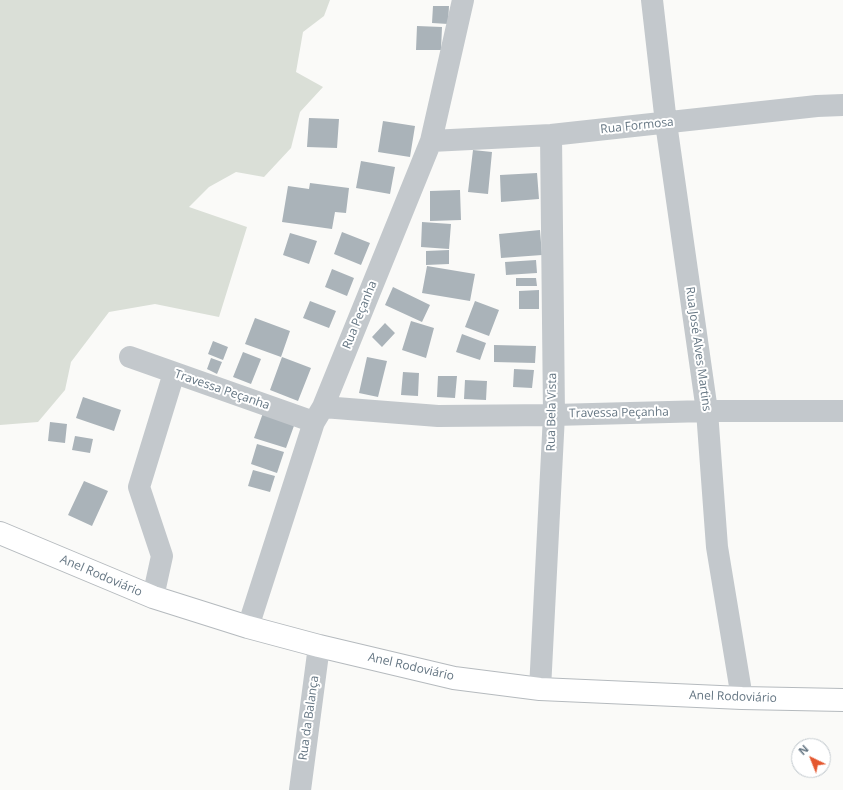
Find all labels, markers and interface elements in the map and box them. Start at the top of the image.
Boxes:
street label: Rua Formosa [600,115,674,137]
street label: Rua Peçanha [340,279,380,351]
street label: Rua José Alves Martins [682,286,714,412]
street label: Travessa Peçanha [172,367,272,413]
street label: Rua Bela Vista [544,373,560,451]
street label: Travessa Peçanha [569,405,669,421]
street label: Anel Rodoviário [58,552,144,600]
street label: Anel Rodoviário [367,650,455,684]
street label: Rua da Balança [296,675,322,761]
street label: Anel Rodoviário [689,688,777,706]
north arrow [791,738,831,778]
text: N [795,741,812,758]

